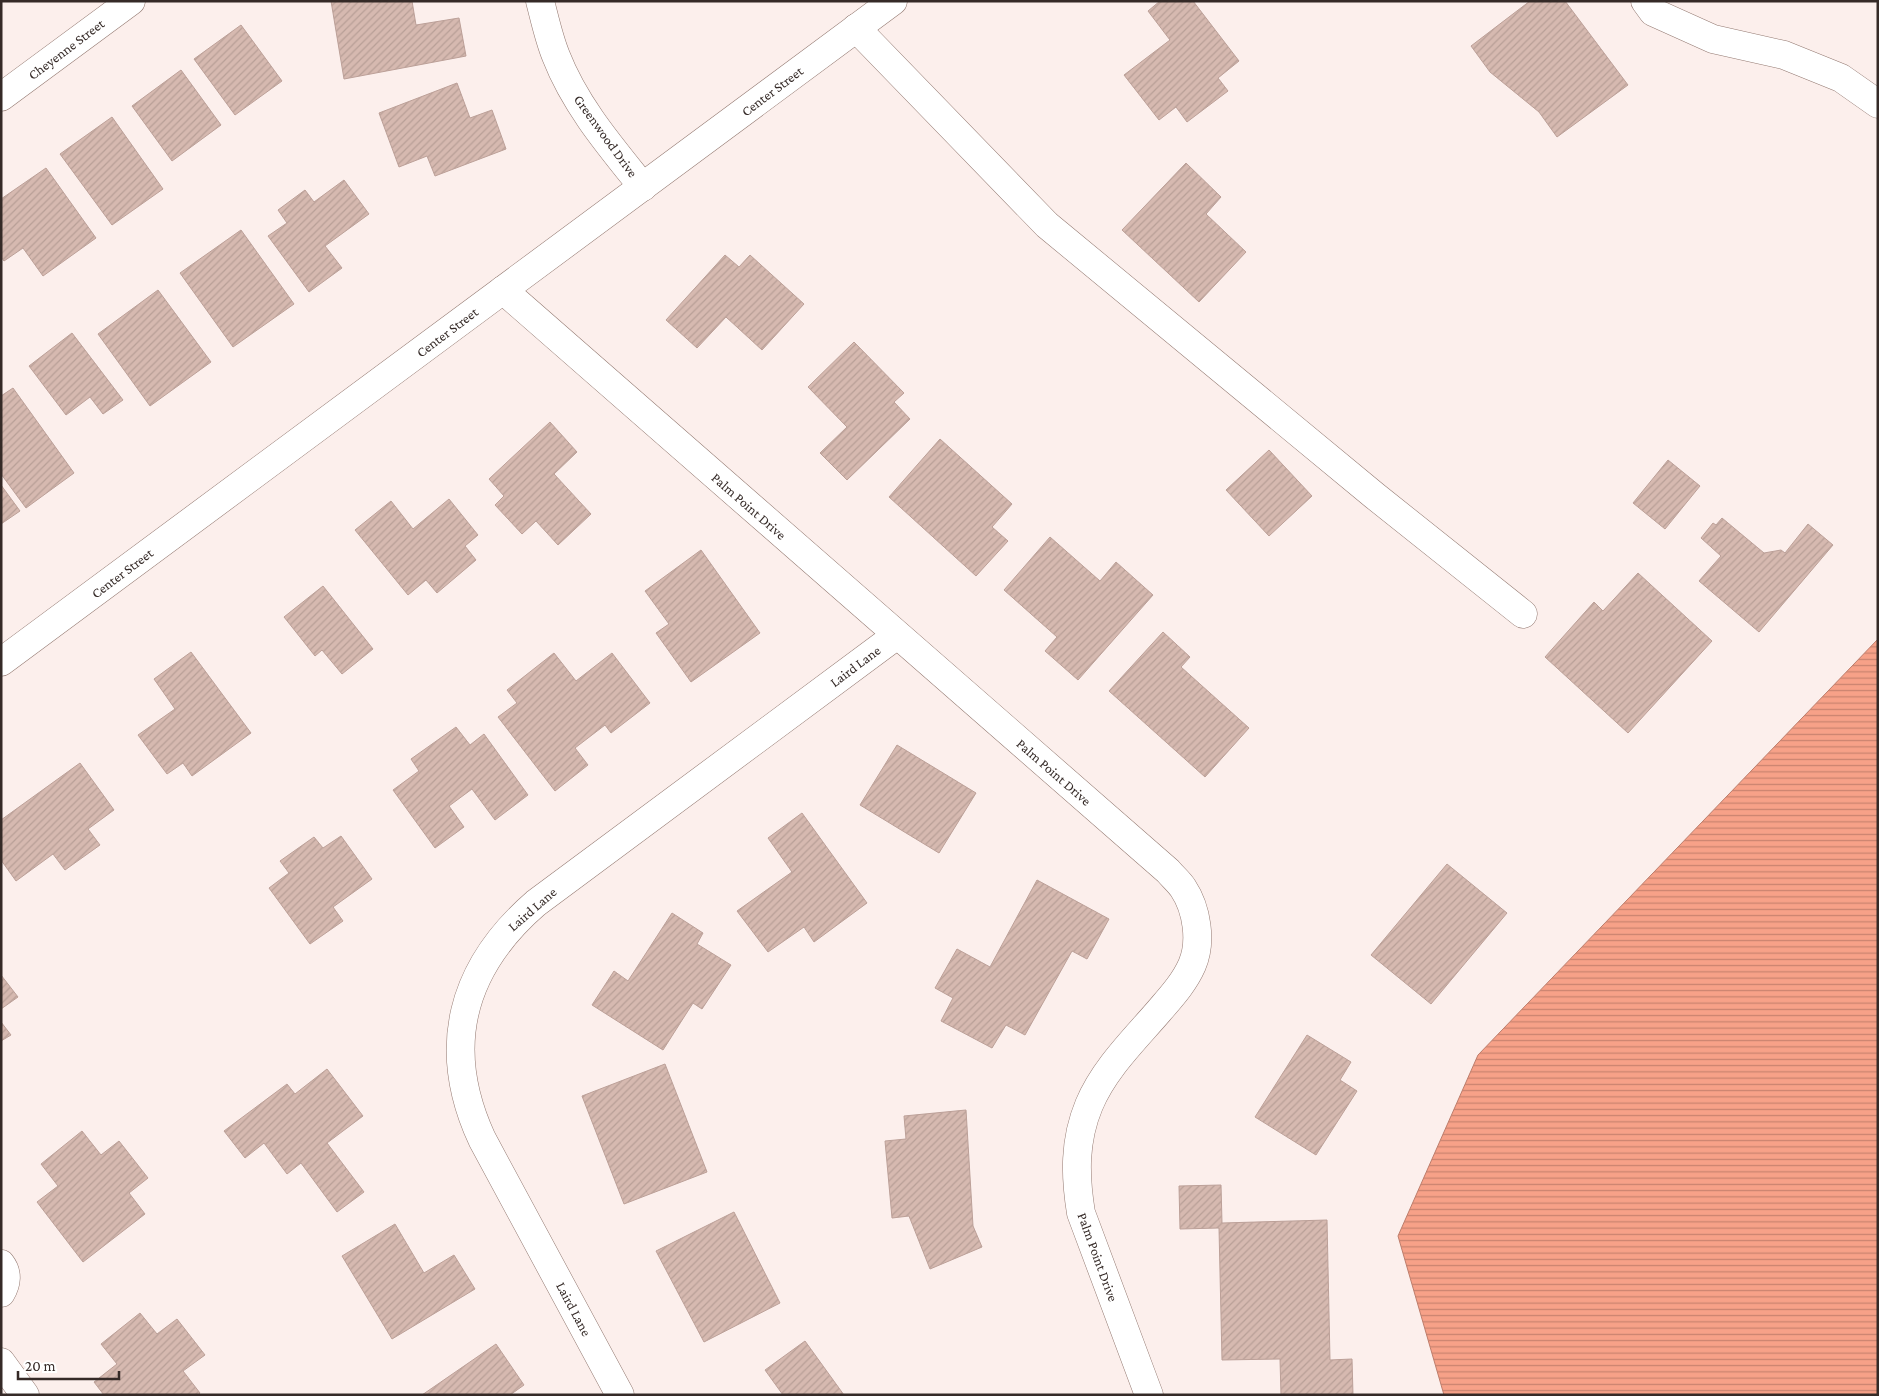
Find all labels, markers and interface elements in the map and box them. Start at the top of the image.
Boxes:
street label: Cheyenne Street [25,15,107,83]
street label: Center Street [738,62,806,119]
street label: Greenwood Drive [571,92,641,180]
street label: Center Street [413,303,481,360]
street label: Palm Point Drive [708,469,790,543]
street label: Center Street [88,544,156,601]
street label: Laird Lane [827,642,883,690]
street label: Palm Point Drive [1013,735,1095,809]
street label: Laird Lane [505,884,559,934]
street label: Palm Point Drive [1075,1210,1121,1304]
street label: Laird Lane [553,1279,595,1339]
scale bar [18,1348,119,1380]
text: 20 m [25,1358,56,1374]

